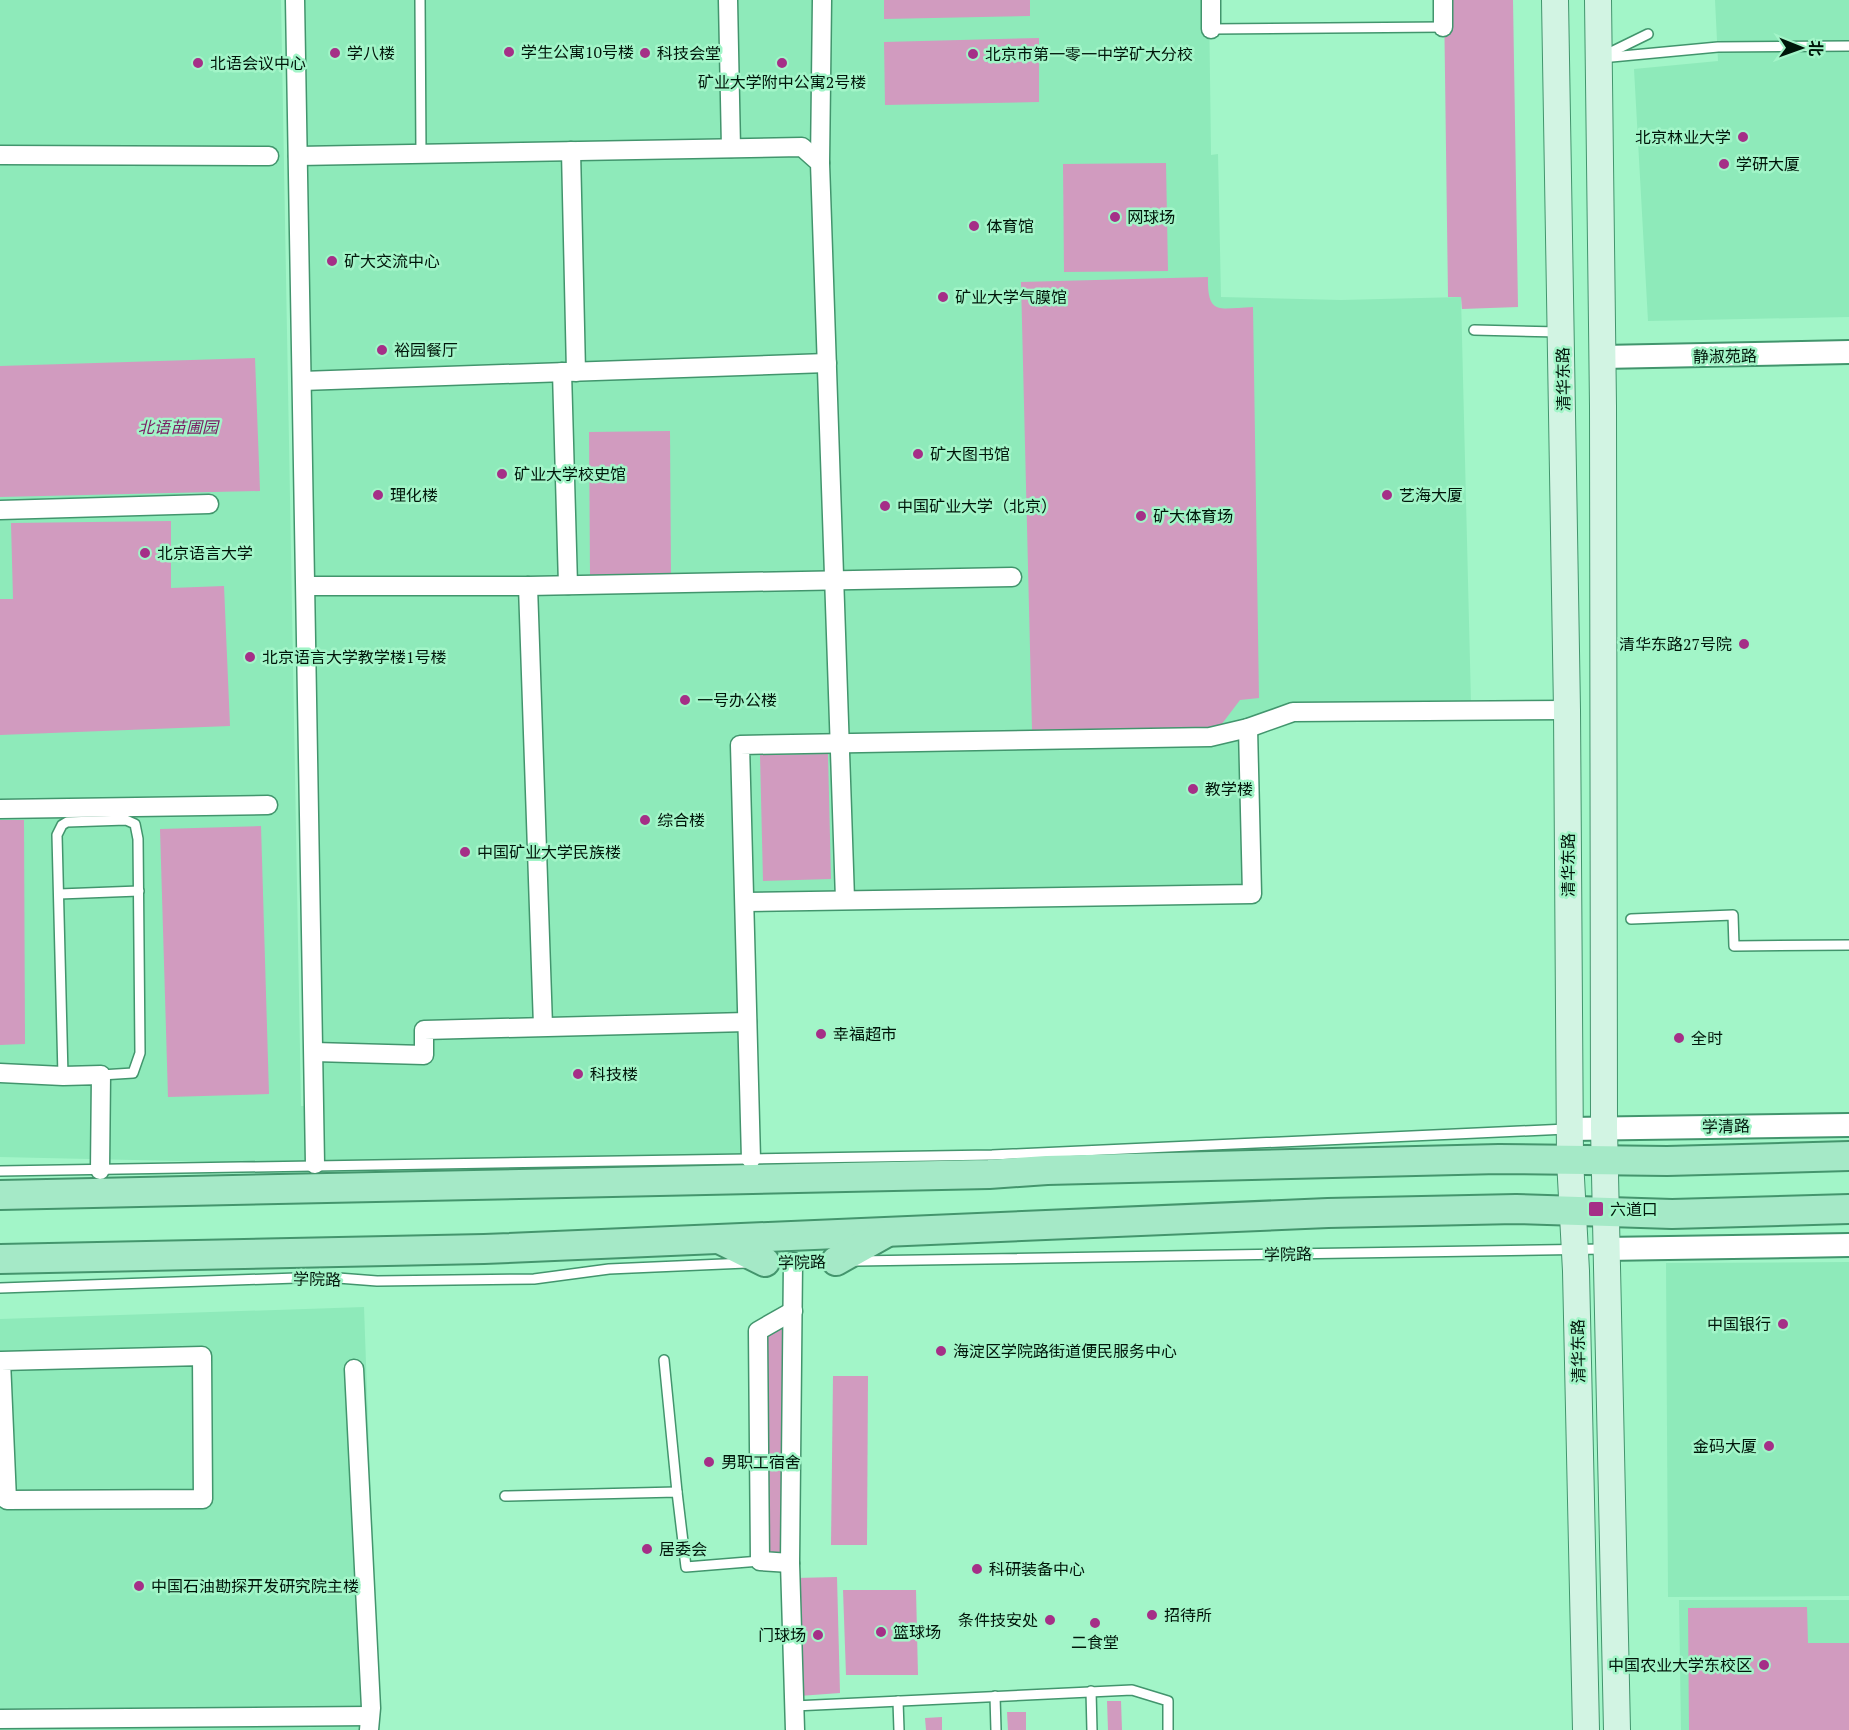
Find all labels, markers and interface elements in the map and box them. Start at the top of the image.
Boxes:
north arrow [1771,18,1831,78]
text: 北 [1805,40,1827,56]
place label: 学生公寓10号楼 [521,41,634,63]
place label: 学八楼 [347,42,395,64]
place label: 科技会堂 [657,42,721,64]
place label: 北京市第一零一中学矿大分校 [985,43,1193,65]
marker: 学生公寓10号楼 [502,45,516,59]
marker: 学八楼 [328,46,342,60]
marker: 科技会堂 [638,46,652,60]
marker: 北京市第一零一中学矿大分校 [966,47,980,61]
place label: 北语会议中心 [210,52,306,74]
marker: 北语会议中心 [191,56,205,70]
marker: 矿业大学附中公寓2号楼 [775,56,789,70]
place label: 矿业大学附中公寓2号楼 [698,71,866,93]
place label: 北京林业大学 [1635,126,1731,148]
marker: 北京林业大学 [1736,130,1750,144]
place label: 学研大厦 [1736,153,1800,175]
marker: 学研大厦 [1717,157,1731,171]
place label: 网球场 [1127,206,1175,228]
marker: 网球场 [1108,210,1122,224]
place label: 体育馆 [986,215,1034,237]
marker: 体育馆 [967,219,981,233]
place label: 矿大交流中心 [344,250,440,272]
marker: 矿大交流中心 [325,254,339,268]
place label: 矿业大学气膜馆 [955,286,1067,308]
marker: 矿业大学气膜馆 [936,290,950,304]
place label: 裕园餐厅 [394,339,458,361]
marker: 裕园餐厅 [375,343,389,357]
street label: 静淑苑路 [1693,344,1757,368]
street label: 清华东路 [1551,347,1575,411]
park label: 北语苗圃园 [138,416,220,438]
place label: 矿大图书馆 [930,443,1010,465]
marker: 矿大图书馆 [911,447,925,461]
place label: 矿业大学校史馆 [514,463,626,485]
marker: 矿业大学校史馆 [495,467,509,481]
place label: 理化楼 [390,484,438,506]
place label: 艺海大厦 [1399,484,1463,506]
marker: 理化楼 [371,488,385,502]
marker: 艺海大厦 [1380,488,1394,502]
place label: 中国矿业大学（北京） [897,495,1057,517]
marker: 中国矿业大学（北京） [878,499,892,513]
place label: 矿大体育场 [1153,505,1233,527]
marker: 矿大体育场 [1134,509,1148,523]
place label: 北京语言大学 [157,542,253,564]
marker: 北京语言大学 [138,546,152,560]
place label: 清华东路27号院 [1619,633,1732,655]
marker: 清华东路27号院 [1737,637,1751,651]
place label: 北京语言大学教学楼1号楼 [262,646,447,668]
marker: 北京语言大学教学楼1号楼 [243,650,257,664]
place label: 一号办公楼 [697,689,777,711]
marker: 一号办公楼 [678,693,692,707]
place label: 教学楼 [1205,778,1253,800]
marker: 教学楼 [1186,782,1200,796]
place label: 综合楼 [657,809,705,831]
marker: 综合楼 [638,813,652,827]
street label: 清华东路 [1557,833,1579,897]
place label: 中国矿业大学民族楼 [477,841,621,863]
marker: 中国矿业大学民族楼 [458,845,472,859]
place label: 幸福超市 [833,1023,897,1045]
marker: 幸福超市 [814,1027,828,1041]
place label: 全时 [1691,1027,1723,1049]
marker: 全时 [1672,1031,1686,1045]
place label: 科技楼 [590,1063,638,1085]
marker: 科技楼 [571,1067,585,1081]
street label: 学清路 [1702,1115,1750,1137]
place label: 六道口 [1610,1198,1658,1220]
marker: 六道口 [1587,1200,1605,1218]
street label: 学院路 [1264,1243,1312,1265]
street label: 学院路 [778,1251,826,1273]
street label: 学院路 [293,1268,341,1290]
place label: 中国银行 [1707,1313,1771,1335]
marker: 中国银行 [1776,1317,1790,1331]
street label: 清华东路 [1566,1319,1590,1383]
place label: 海淀区学院路街道便民服务中心 [953,1340,1177,1362]
marker: 海淀区学院路街道便民服务中心 [934,1344,948,1358]
place label: 金码大厦 [1693,1435,1757,1457]
marker: 金码大厦 [1762,1439,1776,1453]
place label: 男职工宿舍 [721,1451,801,1473]
marker: 男职工宿舍 [702,1455,716,1469]
place label: 居委会 [659,1538,707,1560]
marker: 居委会 [640,1542,654,1556]
place label: 科研装备中心 [989,1558,1085,1580]
marker: 科研装备中心 [970,1562,984,1576]
place label: 中国石油勘探开发研究院主楼 [151,1575,359,1597]
marker: 中国石油勘探开发研究院主楼 [132,1579,146,1593]
place label: 招待所 [1164,1604,1212,1626]
marker: 招待所 [1145,1608,1159,1622]
place label: 条件技安处 [958,1609,1038,1631]
marker: 条件技安处 [1043,1613,1057,1627]
marker: 二食堂 [1088,1616,1102,1630]
place label: 篮球场 [893,1621,941,1643]
place label: 门球场 [758,1624,806,1646]
marker: 篮球场 [874,1625,888,1639]
marker: 门球场 [811,1628,825,1642]
place label: 二食堂 [1071,1631,1119,1653]
place label: 中国农业大学东校区 [1608,1654,1752,1676]
marker: 中国农业大学东校区 [1757,1658,1771,1672]

